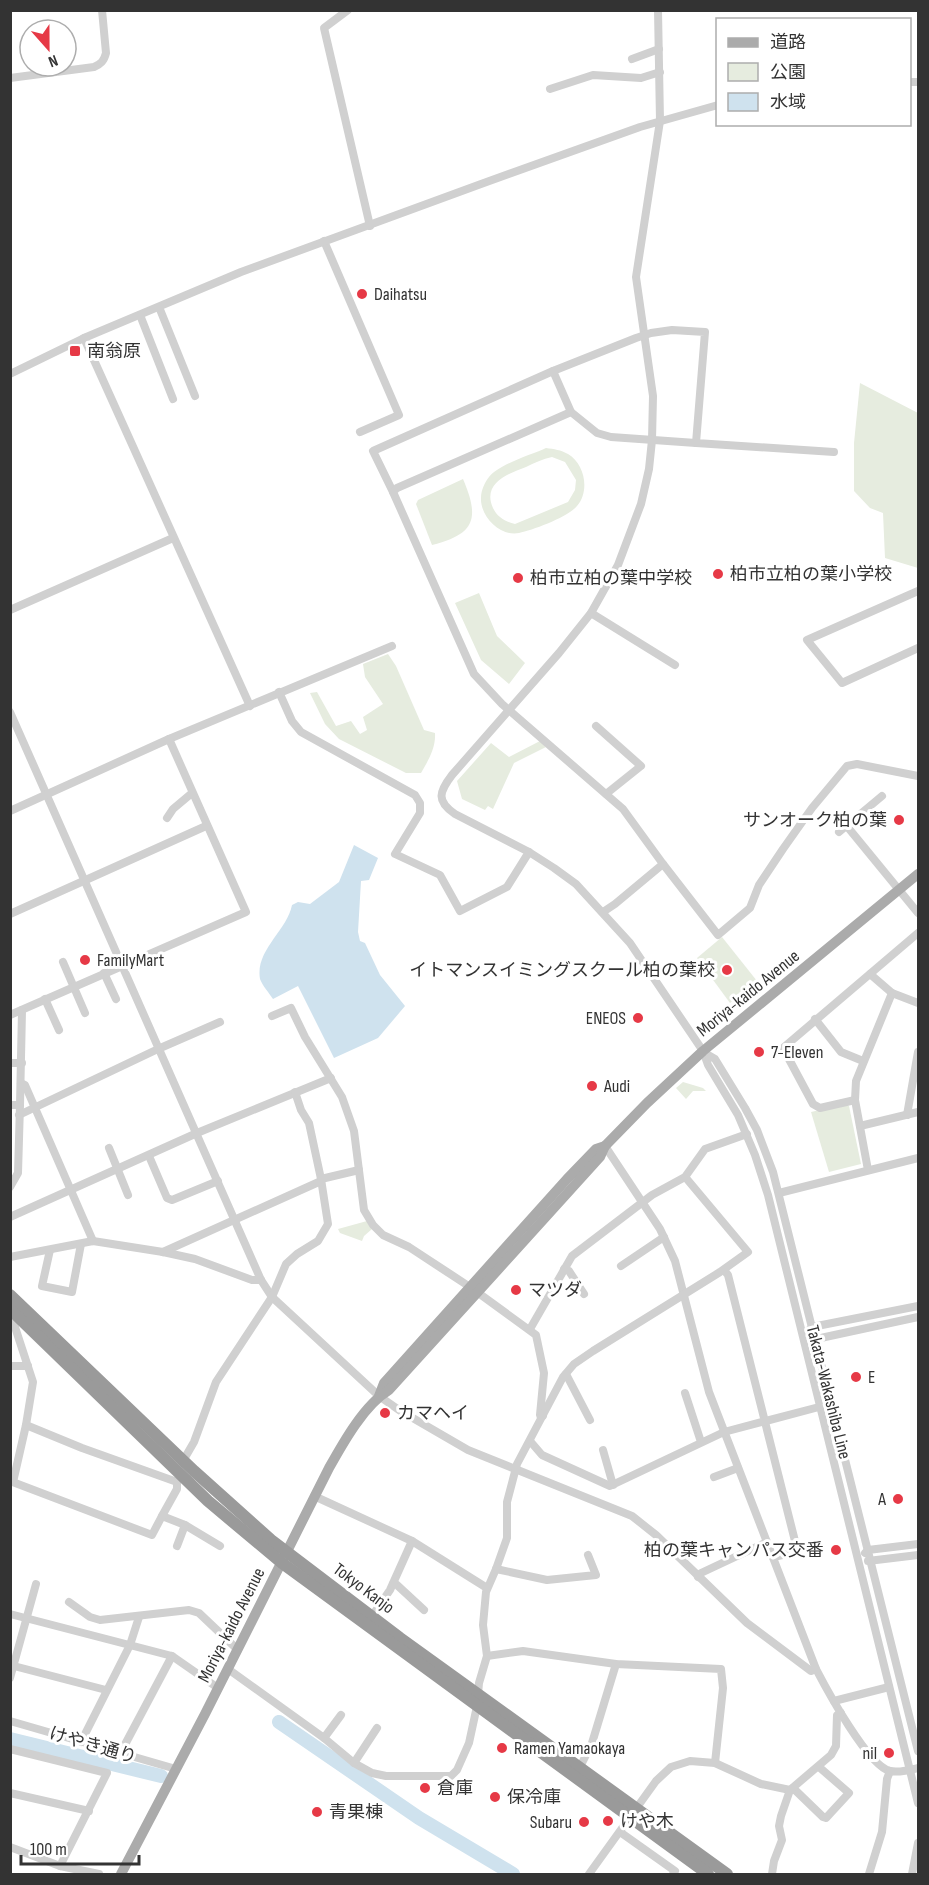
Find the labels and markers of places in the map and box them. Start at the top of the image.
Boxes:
place label: Daihatsu [374,284,427,305]
marker: Daihatsu [355,287,369,301]
place label: 南翁原 [87,341,141,362]
marker: 南翁原 [68,344,82,358]
place label: 柏市立柏の葉小学校 [730,564,892,585]
marker: 柏市立柏の葉小学校 [711,567,725,581]
place label: 柏市立柏の葉中学校 [530,568,692,589]
marker: 柏市立柏の葉中学校 [511,571,525,585]
place label: サンオーク柏の葉 [743,810,887,831]
marker: サンオーク柏の葉 [892,813,906,827]
place label: FamilyMart [97,950,165,971]
marker: FamilyMart [78,953,92,967]
place label: イトマンスイミングスクール柏の葉校 [409,960,715,981]
marker: イトマンスイミングスクール柏の葉校 [720,963,734,977]
place label: ENEOS [586,1008,626,1029]
marker: ENEOS [631,1011,645,1025]
place label: 7-Eleven [771,1042,824,1063]
marker: 7-Eleven [752,1045,766,1059]
place label: Audi [603,1076,630,1097]
marker: Audi [585,1079,599,1093]
place label: マツダ [528,1280,582,1301]
marker: マツダ [509,1283,523,1297]
place label: E [868,1367,875,1388]
marker: E [849,1370,863,1384]
place label: カマヘイ [397,1403,469,1424]
marker: カマヘイ [378,1406,392,1420]
place label: A [877,1489,886,1510]
marker: A [891,1492,905,1506]
place label: 柏の葉キャンパス交番 [644,1540,824,1561]
marker: 柏の葉キャンパス交番 [829,1543,843,1557]
place label: Ramen Yamaokaya [514,1738,625,1759]
marker: Ramen Yamaokaya [495,1741,509,1755]
place label: nil [863,1743,877,1764]
marker: nil [882,1746,896,1760]
place label: 倉庫 [437,1778,473,1799]
marker: 倉庫 [418,1781,432,1795]
place label: 保冷庫 [507,1787,561,1808]
marker: 保冷庫 [488,1790,502,1804]
place label: 青果棟 [329,1802,383,1823]
marker: 青果棟 [310,1805,324,1819]
place label: けや木 [620,1811,674,1832]
place label: Subaru [530,1812,572,1833]
marker: けや木 [601,1814,615,1828]
marker: Subaru [577,1815,591,1829]

